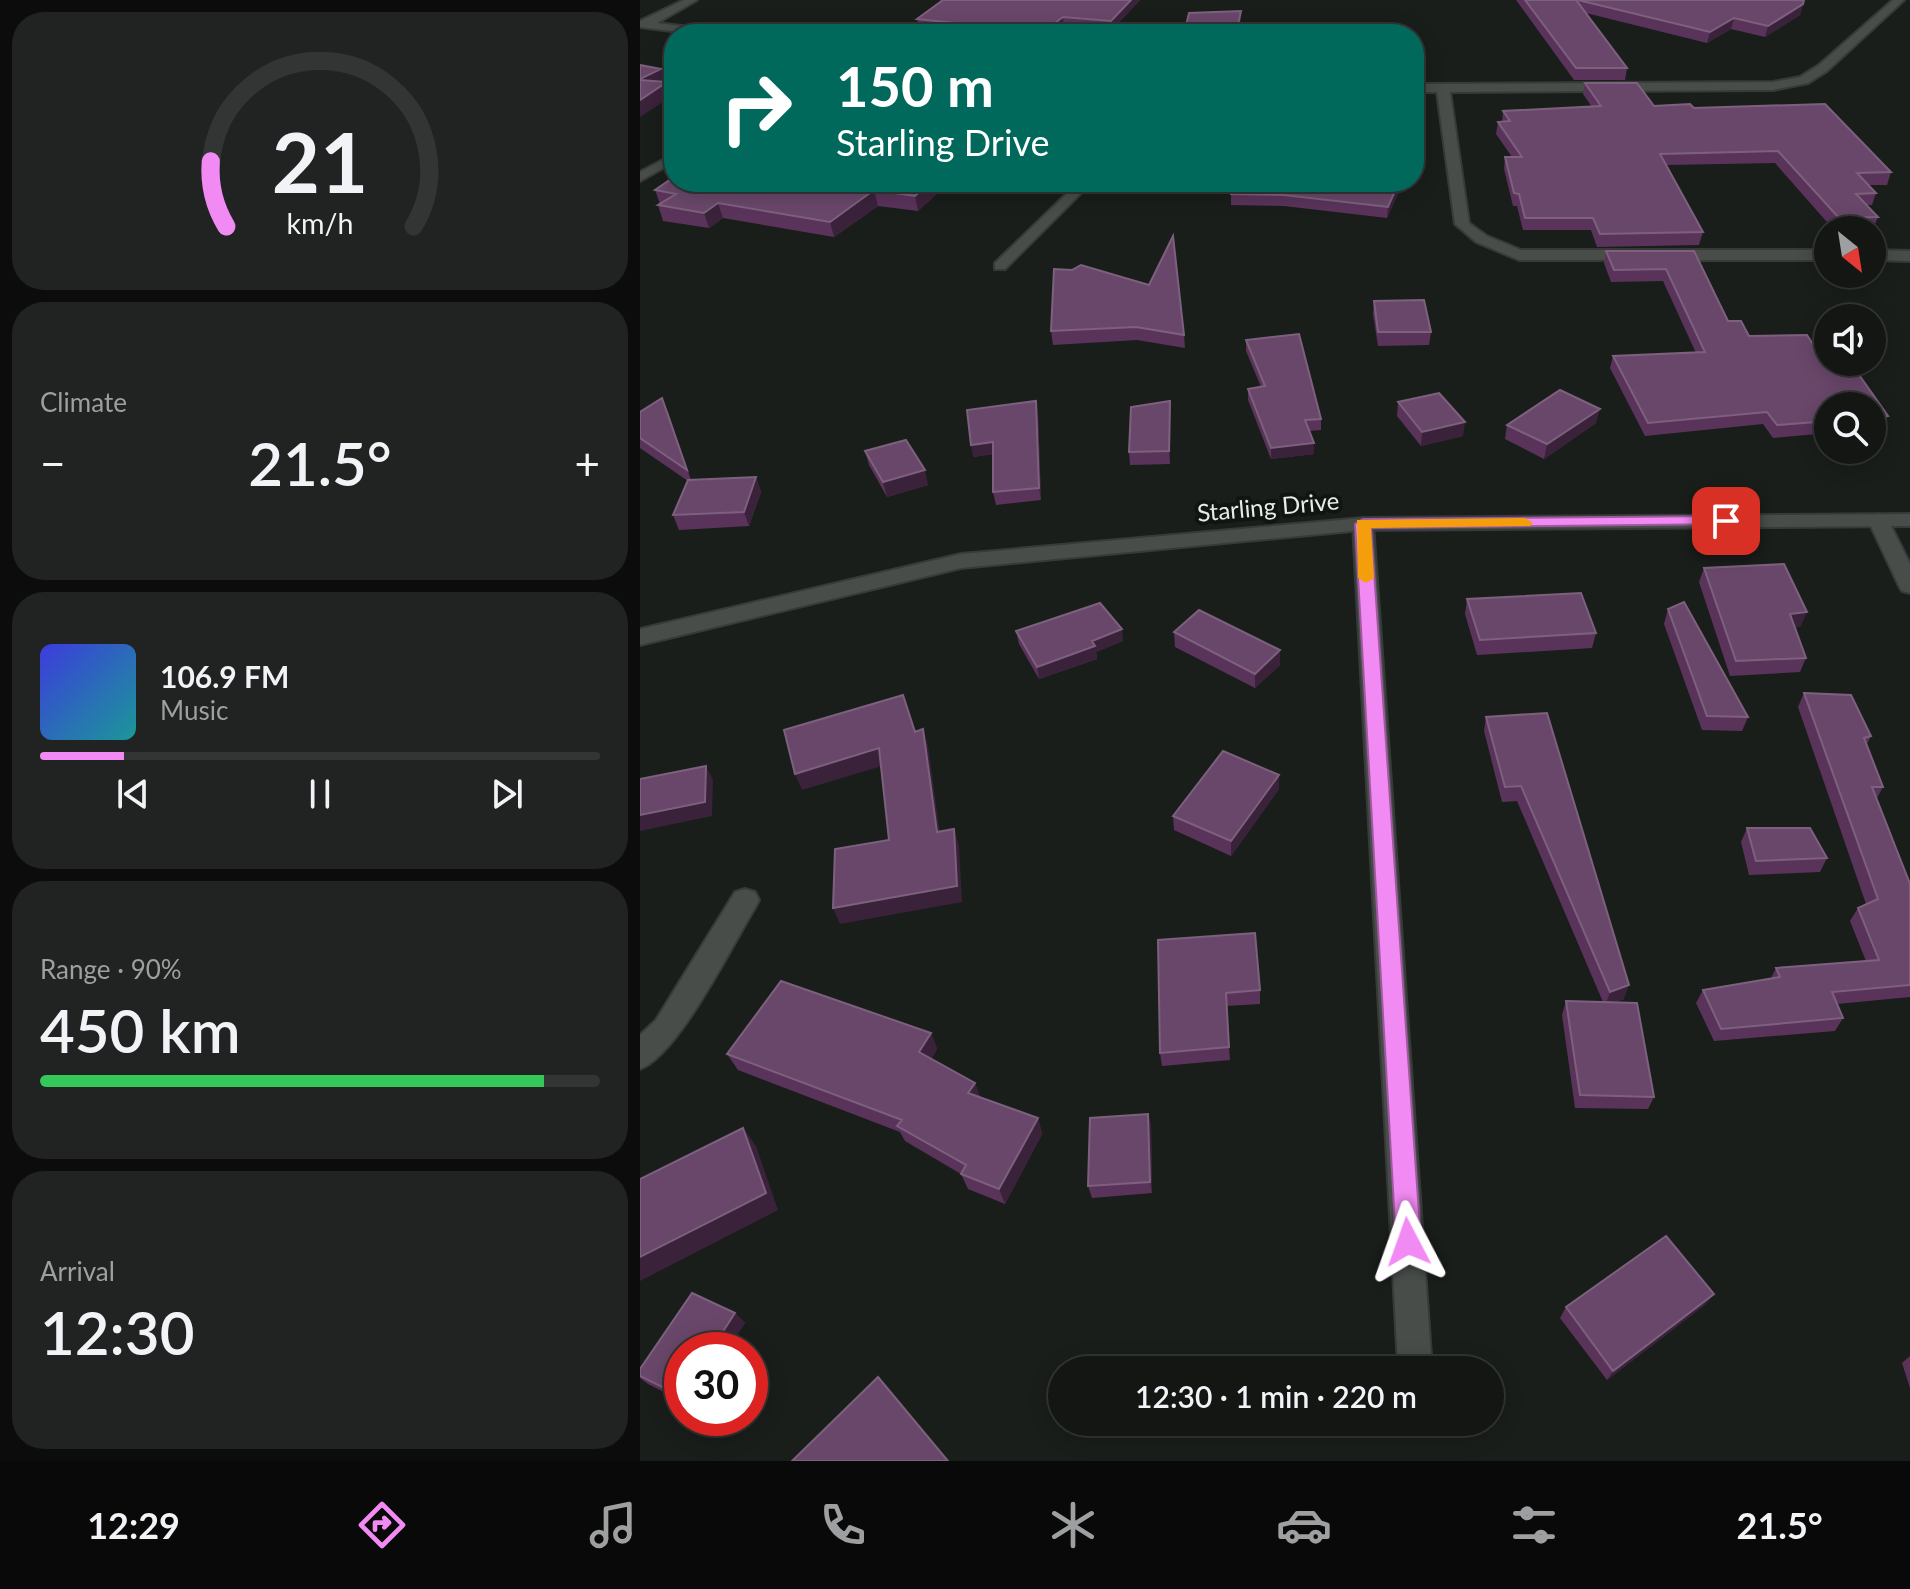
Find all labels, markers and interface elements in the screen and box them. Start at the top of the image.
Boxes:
text: 150 m [836,52,994,119]
icon: right [704,56,808,160]
text: 21 [272,110,368,210]
text: Starling Drive [836,120,1050,164]
text: km/h [287,206,353,240]
north arrow [1814,216,1886,288]
map controls [1814,216,1886,464]
button: sound [1814,304,1886,376]
text: Climate [40,386,127,418]
button: search [1814,392,1886,464]
text: 21.5° [248,427,392,499]
text: − [40,437,66,489]
text: + [574,437,600,489]
street label: Starling Drive [1196,485,1340,527]
pin [1692,487,1760,555]
icon: arrive [1704,499,1748,543]
text: 106.9 FM [160,658,289,694]
text: Music [160,694,228,726]
icon: previous [111,772,155,816]
icon: pause [298,772,342,816]
icon: next [485,772,529,816]
text: Range · 90% [40,953,182,985]
text: 450 km [40,994,241,1066]
position arrow [1366,1200,1450,1284]
text: Arrival [40,1255,115,1287]
text: 12:30 [40,1296,194,1368]
speed limit sign: 30 [664,1332,768,1436]
text: 12:30 · 1 min · 220 m [1135,1378,1417,1414]
icon: directions [354,1497,410,1553]
icon: music [585,1497,641,1553]
icon: phone [815,1497,871,1553]
icon: climate [1045,1497,1101,1553]
icon: car [1276,1497,1332,1553]
icon: filters [1506,1497,1562,1553]
text: 12:29 [87,1503,180,1547]
text: 21.5° [1737,1503,1823,1547]

